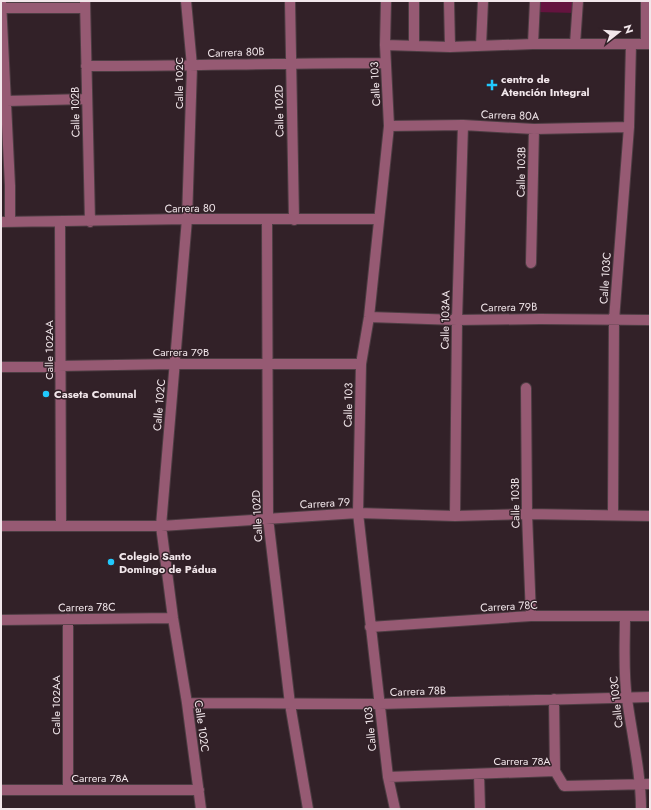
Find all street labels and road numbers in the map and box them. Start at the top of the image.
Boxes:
street label: Carrera 80B [207,43,265,61]
street label: Calle 102C [171,57,187,109]
street label: Calle 103 [366,61,384,107]
street label: Calle 102D [271,84,287,137]
street label: Calle 102B [67,86,83,138]
street label: Carrera 80A [481,106,540,124]
street label: Calle 103B [513,147,529,197]
street label: Carrera 80 [164,200,216,216]
street label: Calle 103C [595,252,615,304]
street label: Calle 103AA [436,290,454,350]
street label: Carrera 79B [481,299,537,315]
street label: Calle 102AA [41,320,57,380]
street label: Carrera 79B [153,344,209,360]
street label: Calle 102C [149,378,169,432]
street label: Calle 103 [340,383,356,427]
street label: Calle 103B [507,478,523,528]
street label: Calle 102D [248,489,266,542]
street label: Carrera 79 [299,494,351,512]
street label: Carrera 78C [480,597,538,615]
street label: Carrera 78C [58,598,116,616]
street label: Calle 102AA [48,675,64,735]
street label: Calle 103C [605,675,627,729]
street label: Carrera 78B [390,682,446,700]
street label: Calle 102C [190,699,214,753]
street label: Calle 103 [360,706,380,752]
street label: Carrera 78A [493,753,551,769]
street label: Carrera 78A [71,770,129,786]

